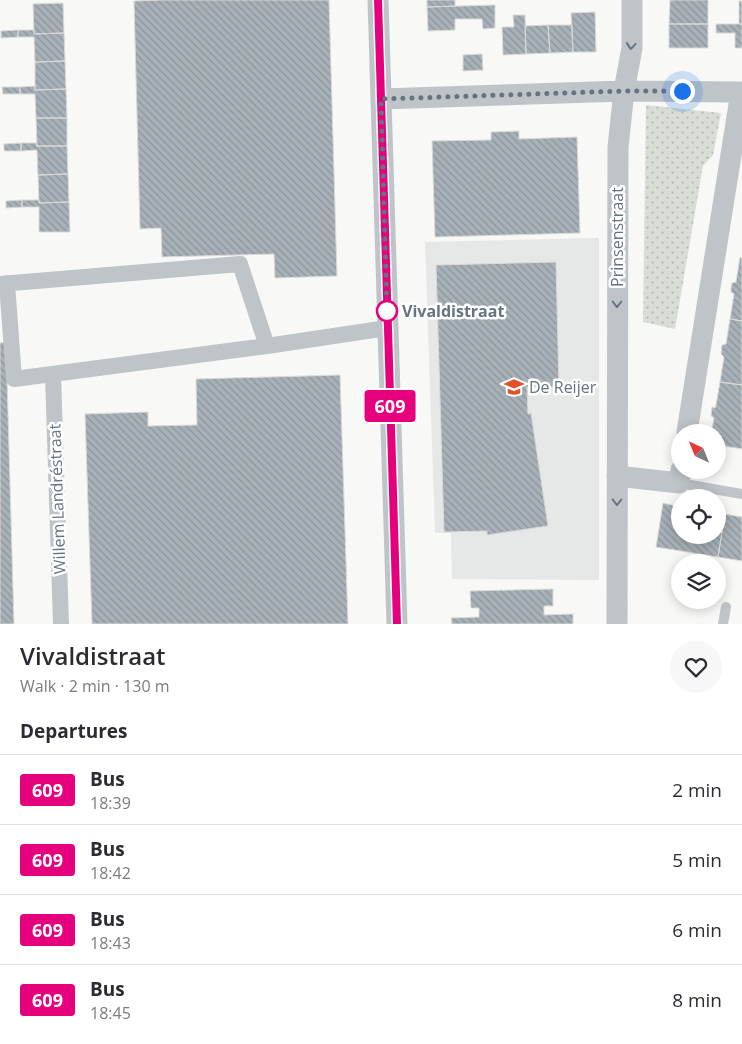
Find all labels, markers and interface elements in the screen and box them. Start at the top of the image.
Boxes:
one-way arrow [626,42,637,50]
your location [670,79,695,104]
street label: Prinsenstraat [606,187,628,287]
marker: Vivaldistraat [376,300,398,322]
place label: Vivaldistraat [402,300,504,322]
one-way arrow [612,300,622,308]
school or university icon: De Reijer [503,376,525,398]
place label: De Reijer [529,376,597,398]
line badge: 609 [361,390,419,422]
text: 609 [375,394,405,418]
street label: Willem Landréstraat [43,423,71,575]
north arrow [671,424,726,479]
map controls [671,424,726,609]
button: locate [671,489,726,544]
one-way arrow [612,498,622,506]
button: layers [671,554,726,609]
text: Vivaldistraat [20,639,166,672]
button: heart [670,641,722,693]
text: Walk · 2 min · 130 m [20,675,170,697]
text: Departures [20,718,127,744]
text: Bus [90,766,125,792]
text: 2 min [672,777,722,803]
text: 609 [32,778,63,802]
text: 18:39 [90,792,131,814]
text: Bus [90,836,125,862]
text: 5 min [672,847,722,873]
text: 609 [32,848,63,872]
text: 18:42 [90,862,131,884]
text: Bus [90,906,125,932]
text: 6 min [672,917,722,943]
text: 609 [32,918,63,942]
text: 18:43 [90,932,131,954]
text: Bus [90,976,125,1002]
text: 8 min [672,987,722,1013]
text: 609 [32,988,63,1012]
text: 18:45 [90,1002,131,1024]

